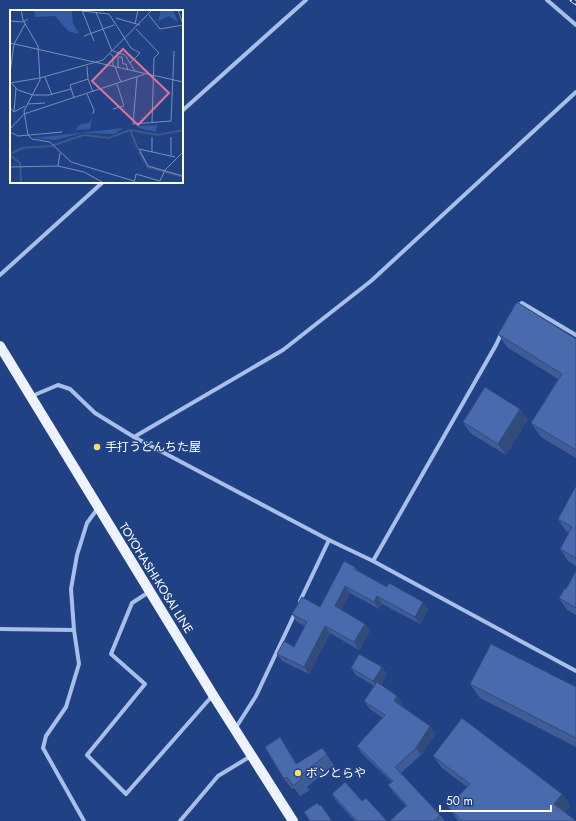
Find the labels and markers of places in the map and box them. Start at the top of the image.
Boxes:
place label: 手打うどんちた屋 [105,438,201,456]
marker: 手打うどんちた屋 [92,442,102,452]
place label: ボンとらや [306,764,366,782]
marker: ボンとらや [293,768,303,778]

